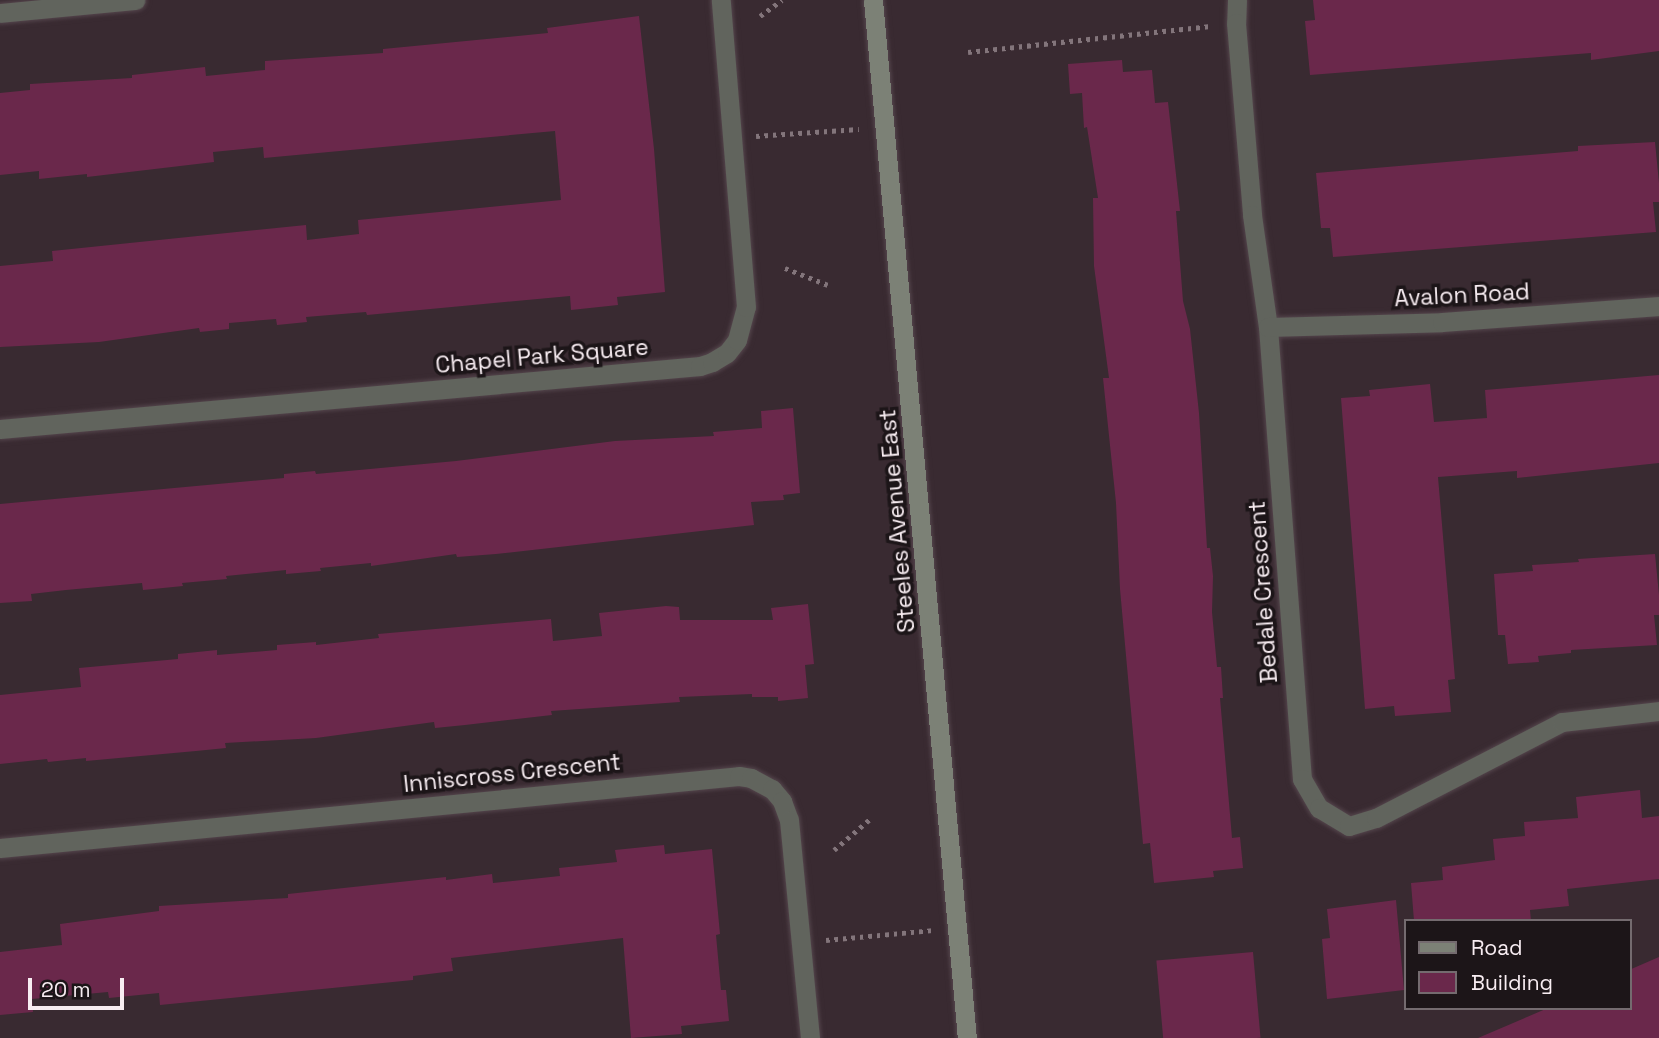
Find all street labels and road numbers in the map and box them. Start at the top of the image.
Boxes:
street label: Avalon Road [1394,278,1530,312]
street label: Chapel Park Square [434,333,650,379]
street label: Steeles Avenue East [873,408,921,634]
street label: Bedale Crescent [1243,500,1283,684]
street label: Inniscross Crescent [402,748,622,798]

